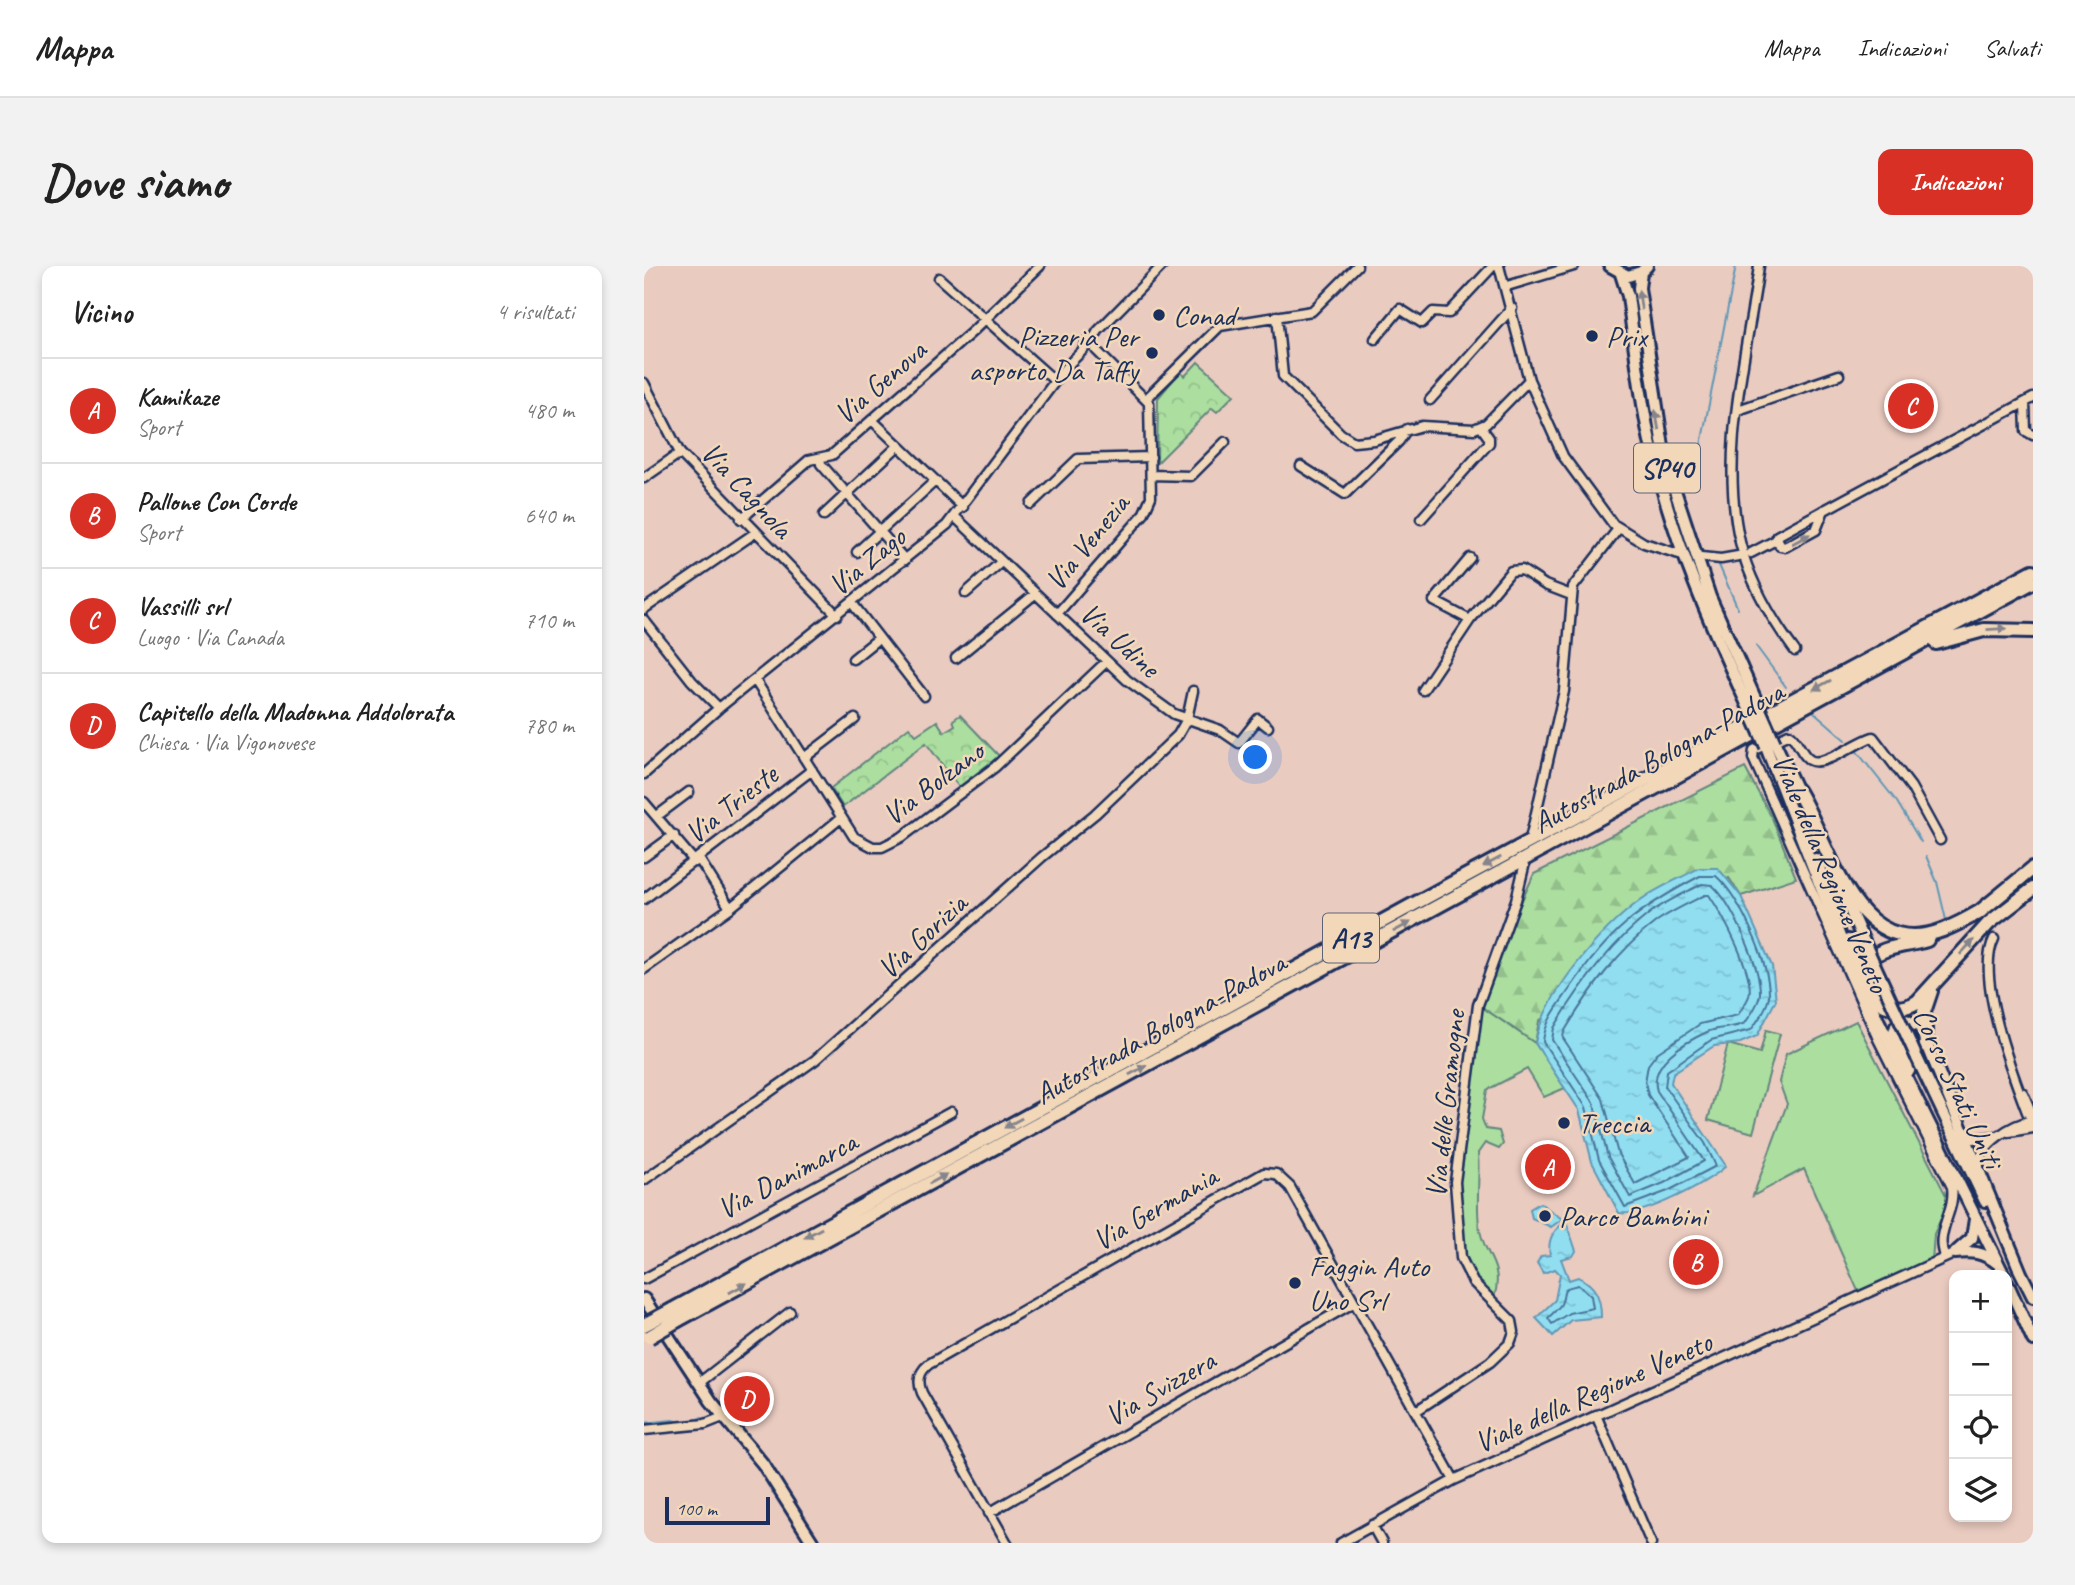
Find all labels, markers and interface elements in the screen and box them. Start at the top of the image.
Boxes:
text: Mappa [35,27,112,69]
text: Mappa [1764,33,1820,63]
text: Indicazioni [1858,33,1946,63]
text: Salvati [1984,33,2040,63]
button: Indicazioni [1878,149,2033,215]
text: Dove siamo [42,151,228,213]
one-way arrow [1635,289,1646,311]
text: Vicino [70,293,132,331]
place label: Conad [1173,296,1239,334]
text: 4 risultati [496,297,574,326]
marker: Conad [1151,307,1167,323]
place label: Pizzeria Per asporto Da Taffy [969,317,1141,389]
place label: Prix [1606,317,1649,355]
marker: Prix [1584,328,1600,344]
street label: Via Genova [826,330,936,433]
marker: Pizzeria Per asporto Da Taffy [1144,345,1160,361]
text: Kamikaze [137,380,218,413]
pin: C [1888,380,1934,432]
text: A [87,396,99,425]
text: 480 m [525,396,574,425]
one-way arrow [1651,409,1662,431]
text: Sport [137,413,181,442]
street label: Via Cagnola [693,434,803,548]
road number: SP40 [1634,444,1700,493]
street label: Via Venezia [1036,484,1139,598]
text: Pallone Con Corde [137,485,296,518]
text: B [87,501,99,530]
text: 640 m [525,501,574,530]
street label: Via Zago [821,517,915,604]
text: Sport [137,518,181,547]
one-way arrow [1791,533,1810,545]
text: Vassilli srl [137,590,227,623]
street label: Via Udine [1072,594,1170,687]
text: C [88,606,98,635]
text: 710 m [525,606,574,635]
text: Luogo · Via Canada [137,623,284,652]
one-way arrow [1987,623,2009,634]
street label: Autostrada Bologna-Padova [1526,671,1793,842]
one-way arrow [1812,679,1832,691]
text: Capitello della Madonna Addolorata [137,695,453,728]
text: D [86,711,100,740]
text: 780 m [525,711,574,740]
text: Chiesa · Via Vigonovese [137,728,314,757]
street label: Via Bolzano [875,730,994,833]
your location [1238,740,1272,774]
street label: Viale della Regione Veneto [1764,748,1899,999]
street label: Via Trieste [677,754,787,852]
one-way arrow [1482,856,1502,868]
street label: Via Gorizia [869,883,977,987]
road number: A13 [1323,914,1379,962]
one-way arrow [1393,921,1412,933]
one-way arrow [1959,938,1975,956]
street label: Autostrada Bologna-Padova [1028,942,1295,1113]
street label: Corso Stati Uniti [1904,1002,2013,1177]
street label: Via delle Gramogne [1416,1006,1474,1200]
one-way arrow [1128,1065,1148,1076]
place label: Treccia [1578,1104,1652,1142]
marker: Treccia [1556,1115,1572,1131]
one-way arrow [1003,1117,1023,1129]
street label: Via Danimarca [711,1121,866,1228]
pin: A [1525,1141,1571,1193]
street label: Via Germania [1086,1156,1227,1259]
one-way arrow [928,1173,948,1185]
place label: Parco Bambini [1559,1197,1710,1235]
marker: Parco Bambini [1537,1208,1553,1224]
one-way arrow [803,1226,823,1238]
pin: B [1673,1236,1719,1288]
place label: Faggin Auto Uno Srl [1309,1247,1431,1319]
map controls [1949,1270,2012,1522]
button: + [1949,1270,2012,1333]
marker: Faggin Auto Uno Srl [1287,1275,1303,1291]
one-way arrow [728,1282,748,1294]
street label: Viale della Regione Veneto [1469,1322,1719,1461]
button: − [1949,1333,2012,1396]
street label: Via Svizzera [1098,1340,1224,1435]
pin: D [724,1373,770,1425]
button: locate [1949,1396,2012,1459]
button: layers [1949,1459,2012,1522]
scale bar [665,1494,770,1526]
text: 100 m [676,1497,717,1521]

